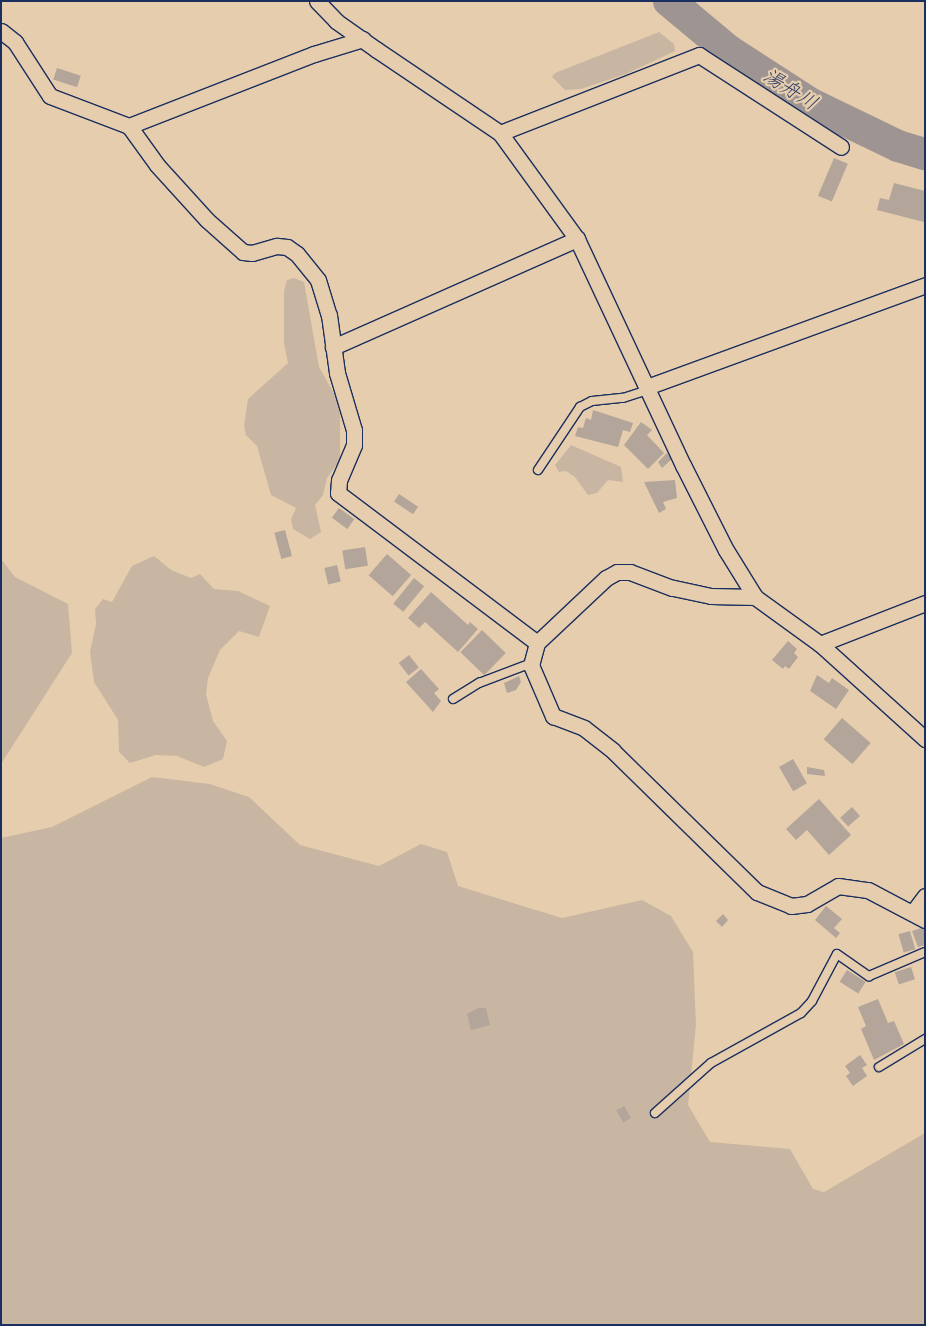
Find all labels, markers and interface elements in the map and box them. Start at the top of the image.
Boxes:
water label: 湯舟川 [758,64,822,116]

